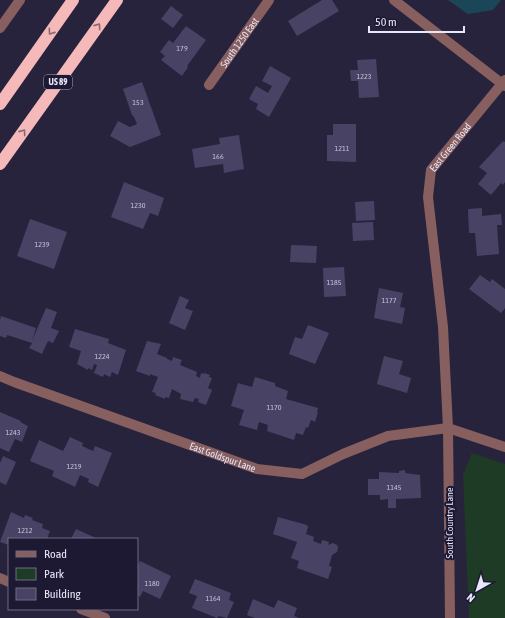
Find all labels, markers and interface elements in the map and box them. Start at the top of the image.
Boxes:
scale bar [369,8,464,34]
street label: South 1250 East [218,15,260,70]
text: 50 m [375,15,397,29]
one-way arrow [93,24,100,31]
one-way arrow [49,27,56,34]
house number: 179 [176,44,188,53]
house number: 1223 [356,72,372,81]
road number: US 89 [44,75,72,89]
house number: 153 [132,98,144,107]
street label: East Green Road [427,120,473,173]
one-way arrow [18,130,25,137]
house number: 1211 [334,144,350,153]
house number: 166 [212,152,224,161]
house number: 1230 [130,201,146,210]
house number: 1239 [34,240,50,249]
house number: 1185 [326,278,342,287]
house number: 1177 [381,296,397,305]
house number: 1224 [94,352,110,361]
house number: 1170 [266,403,282,412]
house number: 1243 [5,428,21,437]
street label: East Goldspur Lane [188,440,258,474]
house number: 1219 [66,462,82,471]
house number: 1145 [386,483,402,492]
street label: South Country Lane [444,487,455,558]
house number: 1212 [17,526,33,535]
legend [8,538,138,610]
text: Road [44,547,67,561]
text: Park [44,567,65,581]
north arrow [457,570,497,610]
house number: 1180 [144,579,160,588]
text: Building [44,587,82,601]
text: N [464,591,477,604]
house number: 1164 [205,594,221,603]

